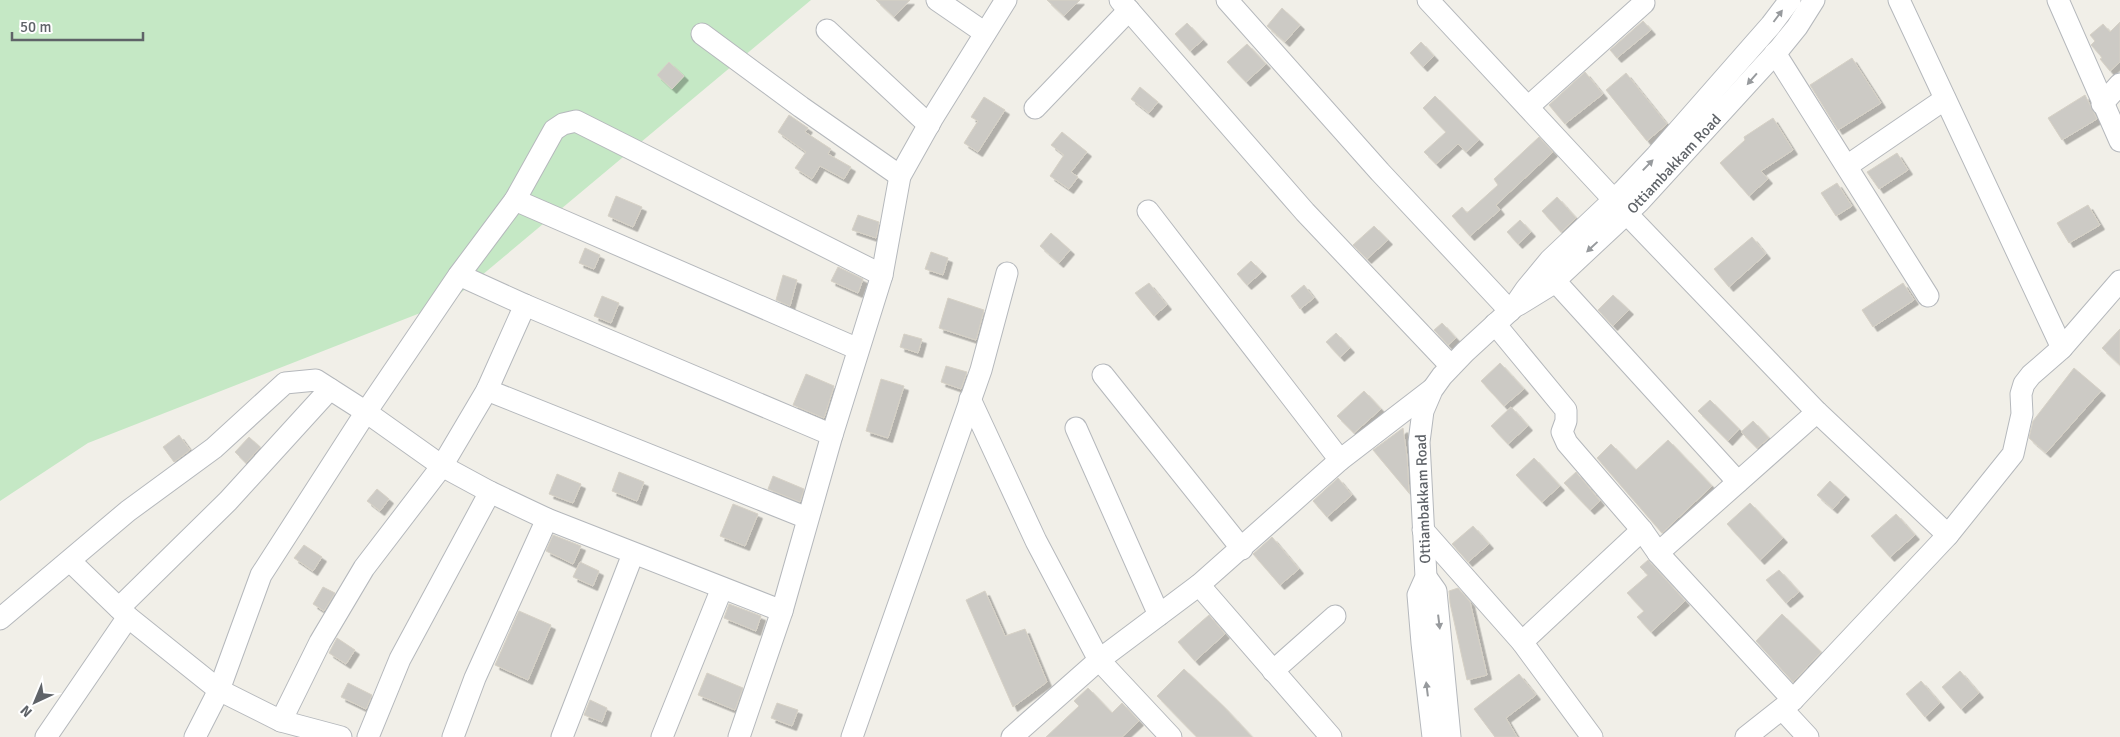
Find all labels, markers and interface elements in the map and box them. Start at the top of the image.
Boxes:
one-way arrow [1773,9,1783,23]
scale bar [12,10,144,42]
text: 50 m [20,18,51,36]
one-way arrow [1746,73,1758,85]
street label: Ottiambakkam Road [1623,110,1725,218]
one-way arrow [1642,159,1654,171]
one-way arrow [1586,241,1598,253]
street label: Ottiambakkam Road [1412,434,1434,564]
one-way arrow [1435,615,1443,631]
north arrow [10,677,60,727]
one-way arrow [1423,680,1431,696]
text: N [17,701,36,720]

